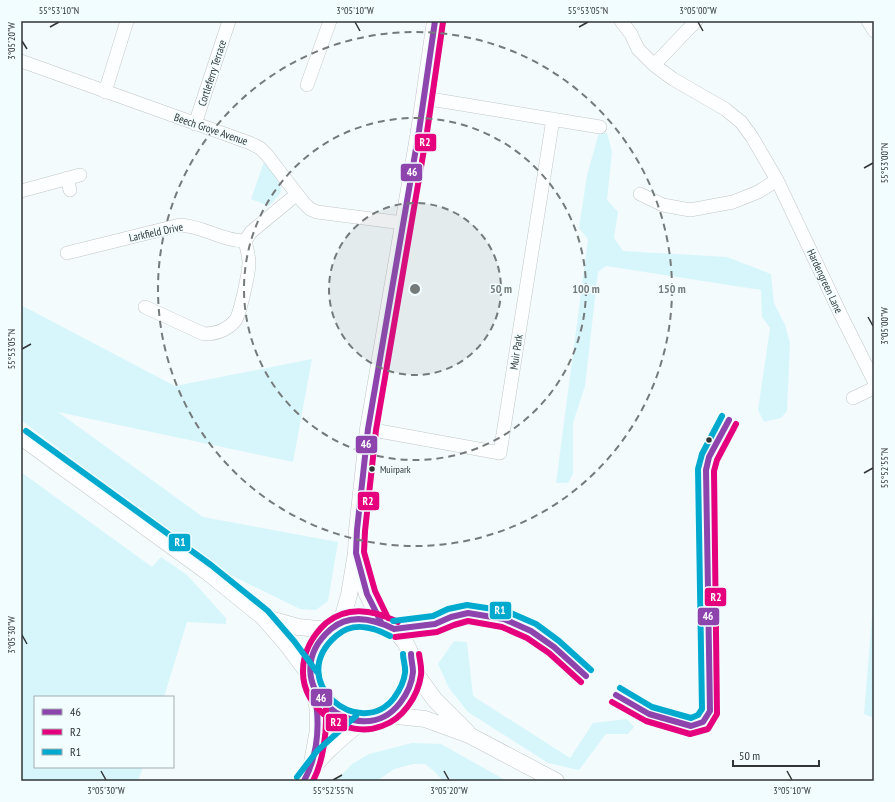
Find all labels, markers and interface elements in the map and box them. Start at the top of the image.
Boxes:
text: 55°53'10"N [39,4,79,17]
text: 3°05'10"W [336,4,374,17]
text: 55°53'05"N [568,4,608,17]
text: 3°05'00"W [679,4,717,17]
text: 3°05'20"W [5,22,18,60]
street label: Cortleferry Terrace [195,38,229,108]
street label: Beech Grove Avenue [172,110,250,148]
line badge: R2 [414,133,437,152]
text: R2 [420,135,430,149]
text: 55°53'00"N [878,143,891,183]
line badge: 46 [400,163,423,182]
text: 46 [407,165,417,179]
street label: Larkfield Drive [128,219,185,245]
street label: Hardengreen Lane [804,247,846,316]
text: 50 m [490,281,512,296]
text: 100 m [572,281,600,296]
text: 150 m [658,281,686,296]
centre of rings [408,282,422,296]
text: 3°05'00"W [878,307,891,345]
text: 55°53'05"N [5,329,18,369]
street label: Muir Park [506,332,526,371]
line badge: 46 [355,435,378,454]
unlabelled marker [704,435,714,445]
text: 46 [361,437,371,451]
text: 55°52'55"N [878,448,891,488]
place label: Muirpark [380,463,411,476]
marker: Muirpark [367,464,377,474]
line badge: R2 [357,491,380,511]
text: R2 [363,494,373,508]
line badge: R1 [168,533,191,552]
text: R1 [175,535,185,549]
line badge: R2 [704,587,727,607]
text: R2 [711,590,721,604]
line badge: R1 [489,601,512,620]
text: R1 [495,603,505,617]
line badge: 46 [697,607,720,626]
text: 46 [703,609,713,623]
text: 3°05'30"W [5,616,18,654]
line badge: 46 [310,688,333,707]
text: 46 [316,691,326,705]
legend [34,696,174,768]
text: 46 [70,704,81,719]
line badge: R2 [325,713,348,732]
text: R2 [331,715,341,729]
text: R2 [70,724,81,739]
scale bar [733,742,819,768]
text: R1 [70,744,81,759]
text: 50 m [739,748,760,763]
text: 3°05'30"W [87,784,125,797]
text: 55°52'55"N [313,784,353,797]
text: 3°05'20"W [430,784,468,797]
text: 3°05'10"W [773,784,811,797]

